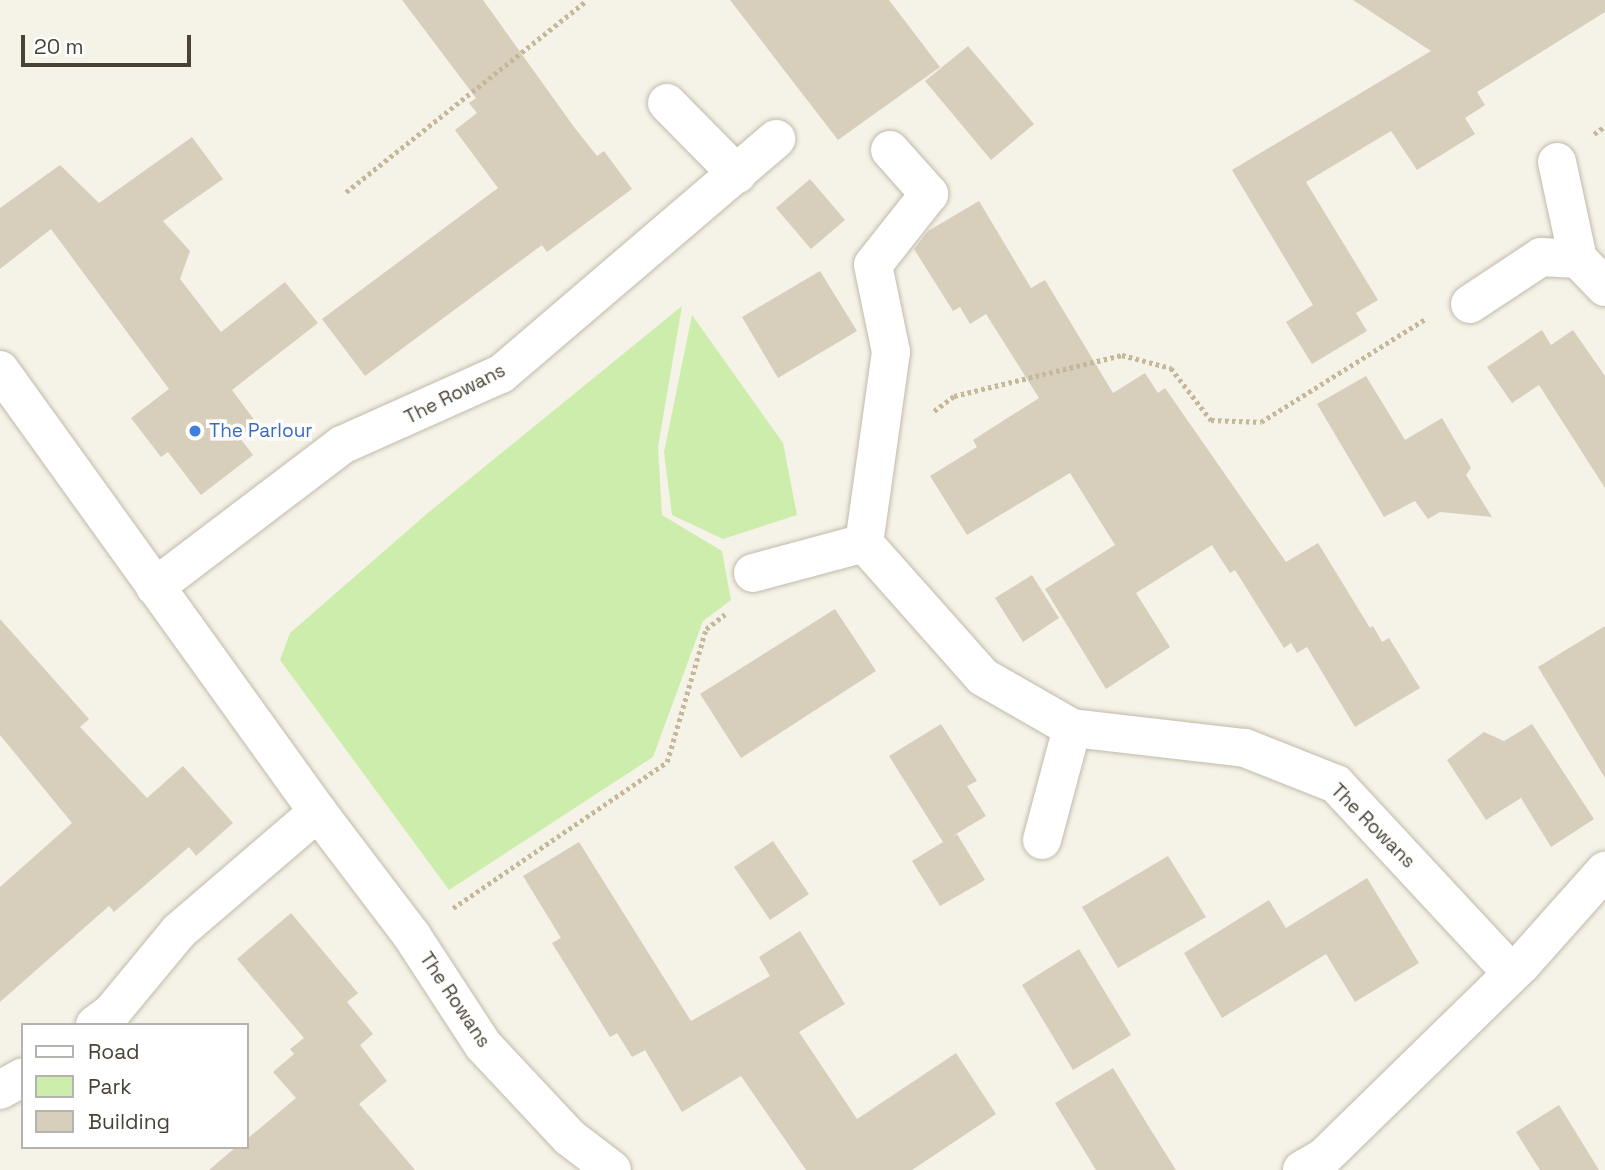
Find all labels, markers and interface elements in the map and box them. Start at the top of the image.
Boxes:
scale bar [24,21,194,65]
text: 20 m [34,33,84,60]
street label: The Rowans [401,359,509,429]
place label: The Parlour [209,420,312,442]
marker: The Parlour [187,423,203,439]
street label: The Rowans [1326,779,1420,873]
street label: The Rowans [415,948,495,1052]
legend [21,1023,248,1149]
text: Road [88,1038,140,1065]
text: Park [88,1073,132,1100]
text: Building [88,1108,170,1135]

